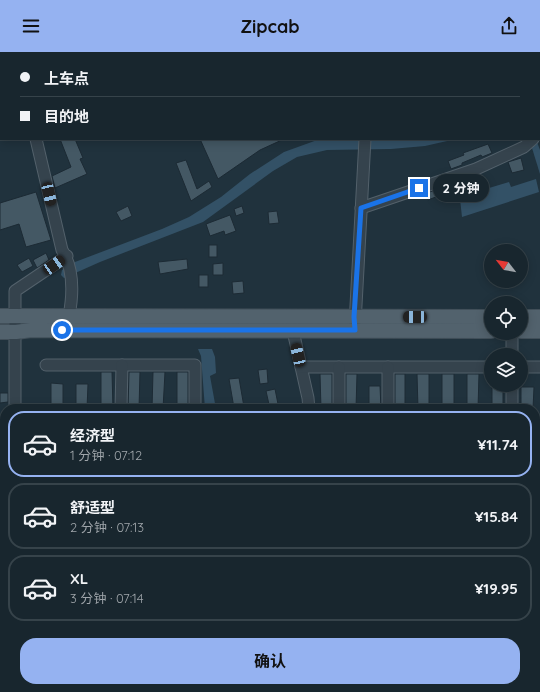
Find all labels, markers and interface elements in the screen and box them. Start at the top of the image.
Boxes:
icon: menu [20,15,42,37]
text: Zipcab [240,15,300,38]
icon: share [498,15,520,37]
text: 上车点 [44,69,89,88]
text: 目的地 [44,107,89,126]
callout: 2 分钟 [433,174,489,202]
route end [410,179,428,197]
text: 2 分钟 [442,180,480,196]
car [40,181,58,207]
north arrow [484,244,528,288]
map controls [484,244,528,392]
car [41,253,67,277]
button: locate [484,296,528,340]
car [403,311,427,323]
route start [53,321,71,339]
car [289,342,307,368]
button: layers [484,348,528,392]
icon: car [22,426,58,462]
text: 经济型 [70,426,115,445]
text: ¥11.74 [477,435,518,454]
text: 1 分钟 · 07:12 [70,447,142,463]
icon: car [22,498,58,534]
text: 舒适型 [70,498,115,517]
text: ¥15.84 [474,507,518,526]
text: 2 分钟 · 07:13 [70,519,144,535]
text: XL [70,569,88,588]
icon: car [22,570,58,606]
text: ¥19.95 [474,579,518,598]
text: 3 分钟 · 07:14 [70,590,144,606]
button: 确认 [20,638,520,684]

